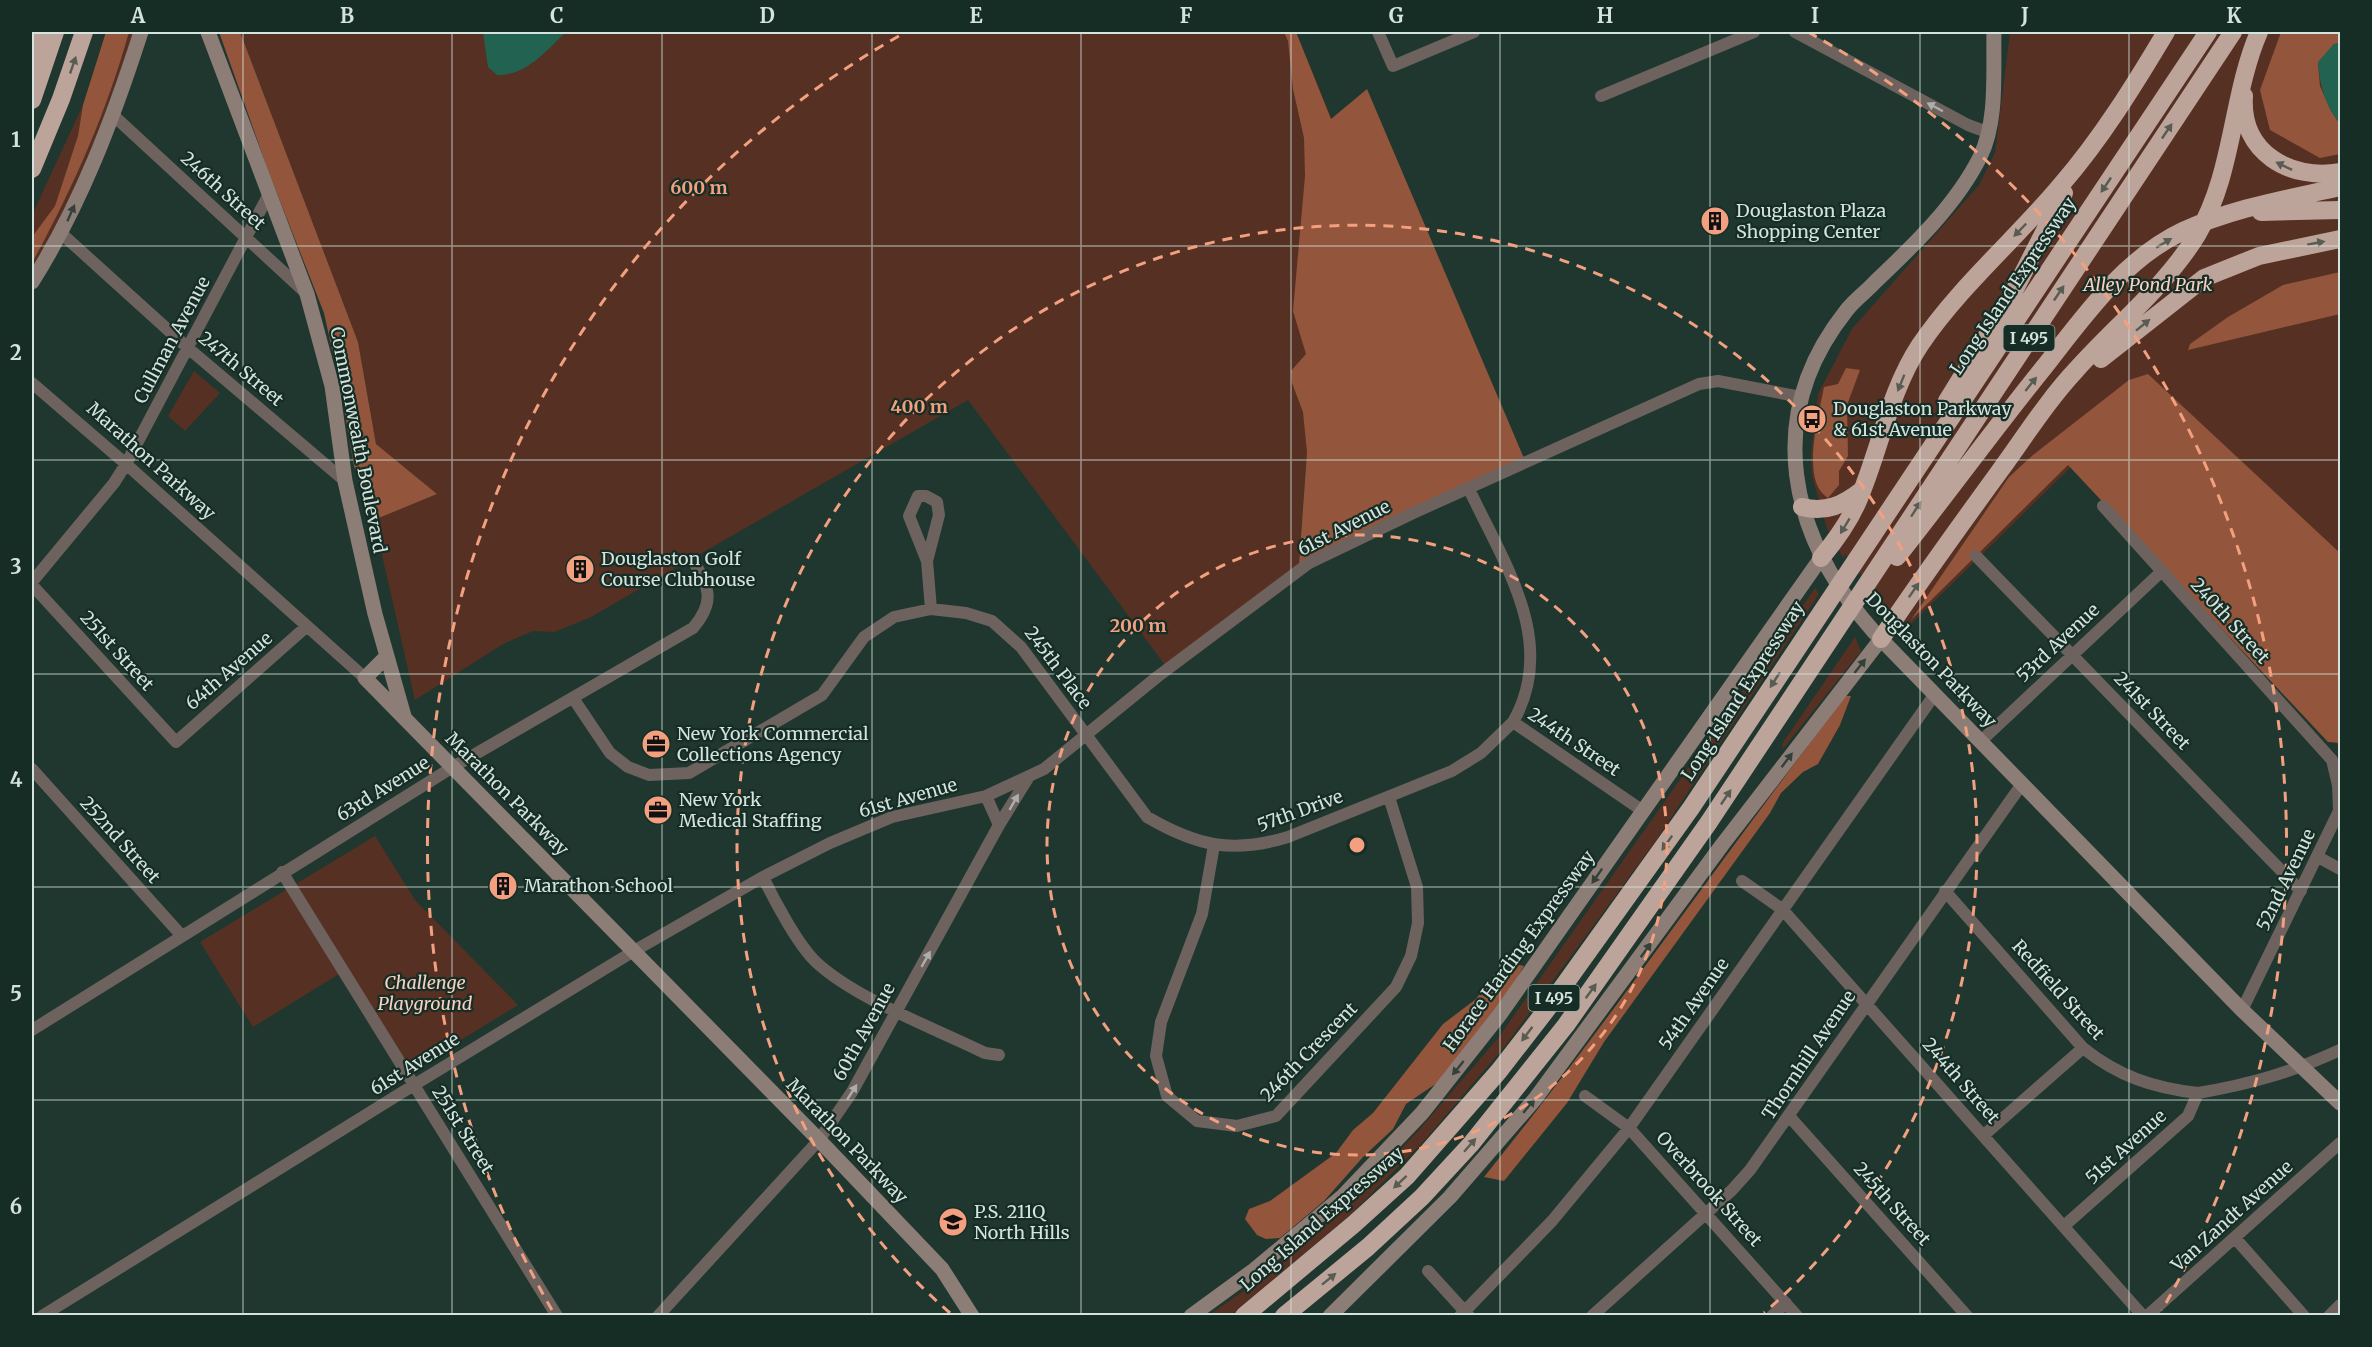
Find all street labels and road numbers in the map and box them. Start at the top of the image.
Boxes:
street label: 246th Street [176,146,271,235]
street label: Long Island Expressway [1945,192,2081,379]
street label: Cullman Avenue [128,272,215,407]
street label: Commonwealth Boulevard [325,325,392,555]
road number: I 495 [2004,325,2054,351]
street label: 247th Street [194,326,289,411]
street label: Marathon Parkway [82,397,221,525]
street label: 61st Avenue [1294,494,1394,561]
street label: 240th Street [2186,573,2275,668]
street label: Douglaston Parkway [1861,587,2002,732]
street label: Long Island Expressway [1676,596,1810,785]
street label: 53rd Avenue [2011,598,2104,687]
street label: 251st Street [76,606,159,695]
street label: 245th Place [1020,622,1097,714]
street label: 64th Avenue [180,627,277,715]
street label: 241st Street [2109,667,2195,754]
street label: 244th Street [1524,702,1625,781]
street label: Marathon Parkway [441,727,574,861]
street label: 63rd Avenue [332,751,434,826]
street label: 61st Avenue [856,773,960,822]
street label: 57th Drive [1254,784,1346,837]
street label: 252nd Street [75,791,165,888]
street label: 52nd Avenue [2251,825,2320,935]
street label: Horace Harding Expressway [1438,845,1600,1056]
street label: Redfield Street [2007,935,2110,1045]
street label: 54th Avenue [1653,953,1734,1054]
street label: 60th Avenue [827,979,900,1085]
road number: I 495 [1528,985,1580,1011]
street label: Thornhill Avenue [1757,986,1860,1124]
street label: 246th Crescent [1255,997,1362,1106]
street label: 61st Avenue [366,1027,464,1100]
street label: 244th Street [1918,1033,2005,1128]
street label: Marathon Parkway [782,1073,913,1208]
street label: 251st Street [427,1082,499,1178]
street label: 51st Avenue [2080,1104,2171,1189]
street label: Overbrook Street [1651,1126,1767,1251]
street label: Long Island Expressway [1235,1141,1409,1296]
street label: Van Zandt Avenue [2165,1155,2297,1277]
street label: 245th Street [1849,1157,1936,1250]

